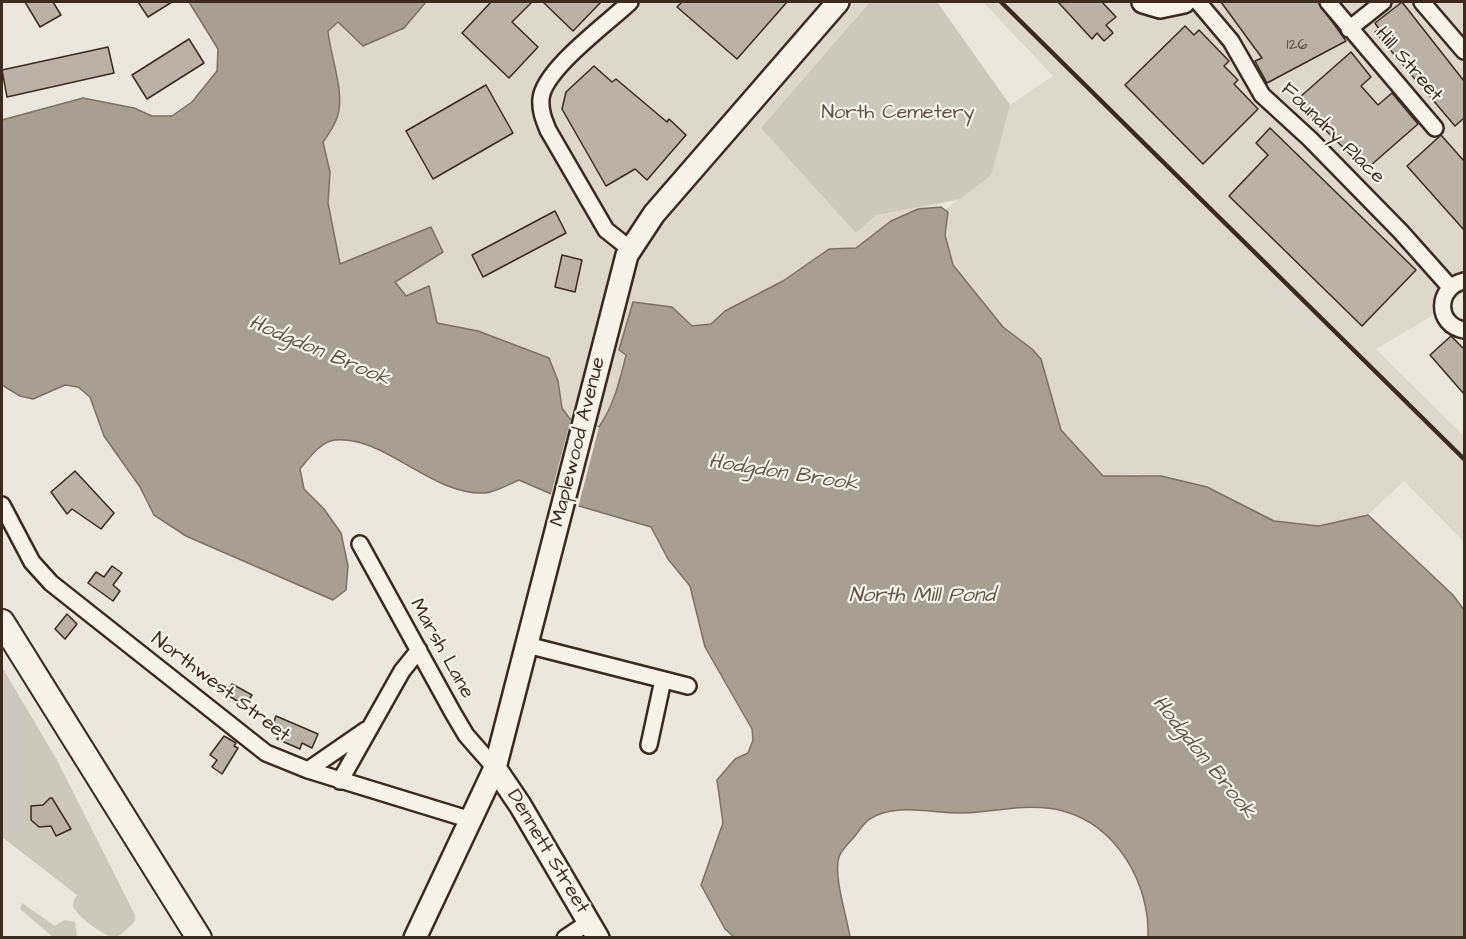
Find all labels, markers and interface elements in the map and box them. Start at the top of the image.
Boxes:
street label: Hill Street [1369,23,1447,107]
house number: 126 [1286,36,1308,56]
street label: Foundry Place [1275,78,1389,190]
park label: North Cemetery [821,102,975,126]
water label: Hodgdon Brook [245,311,393,393]
street label: Maplewood Avenue [546,355,612,529]
water label: Hodgdon Brook [707,450,859,498]
water label: North Mill Pond [849,584,995,610]
street label: Marsh Lane [404,595,478,703]
street label: Northwest Street [146,628,294,748]
water label: Hodgdon Brook [1146,692,1260,824]
street label: Dennett Street [501,786,593,918]

